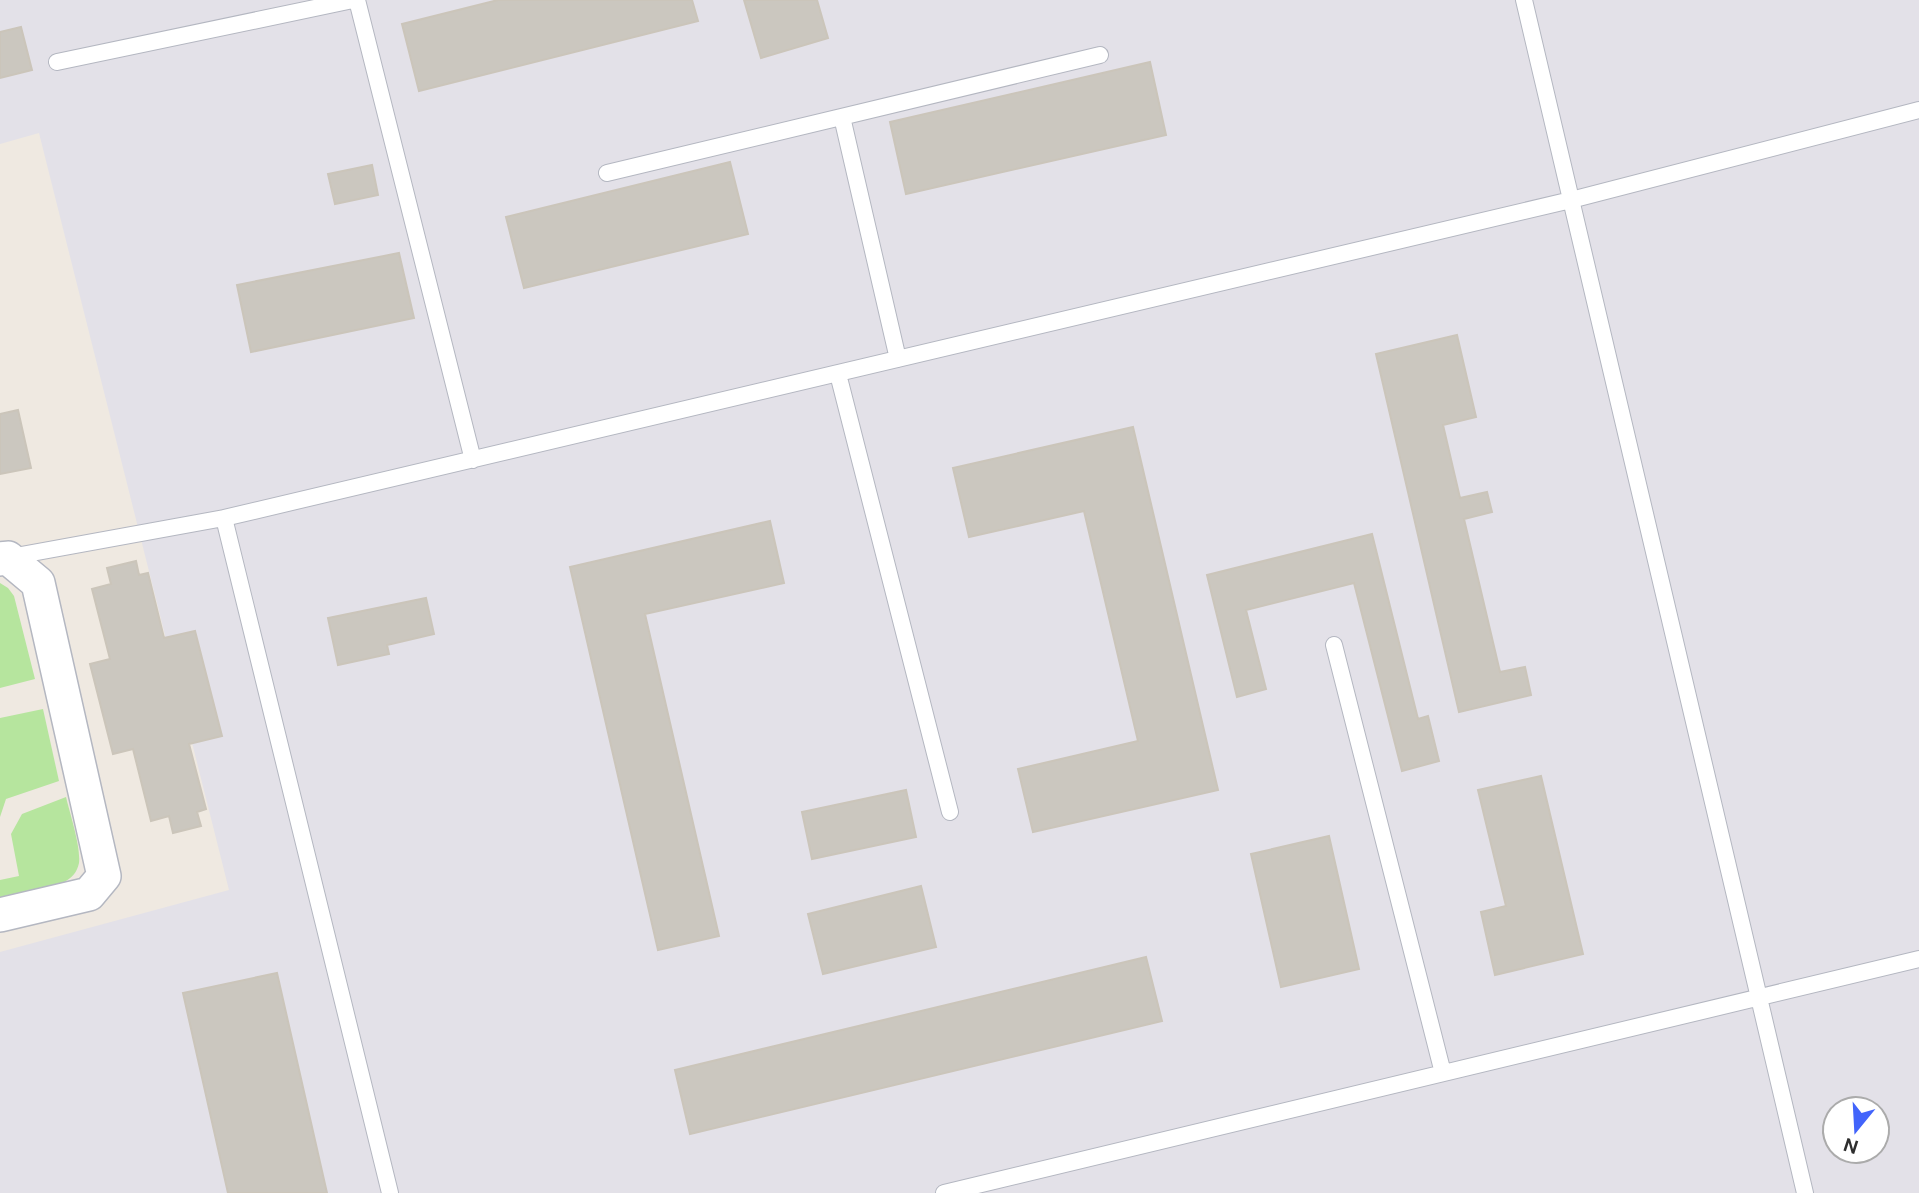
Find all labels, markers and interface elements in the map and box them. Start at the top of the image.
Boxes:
north arrow [1821,1095,1891,1165]
text: N [1840,1132,1861,1160]

